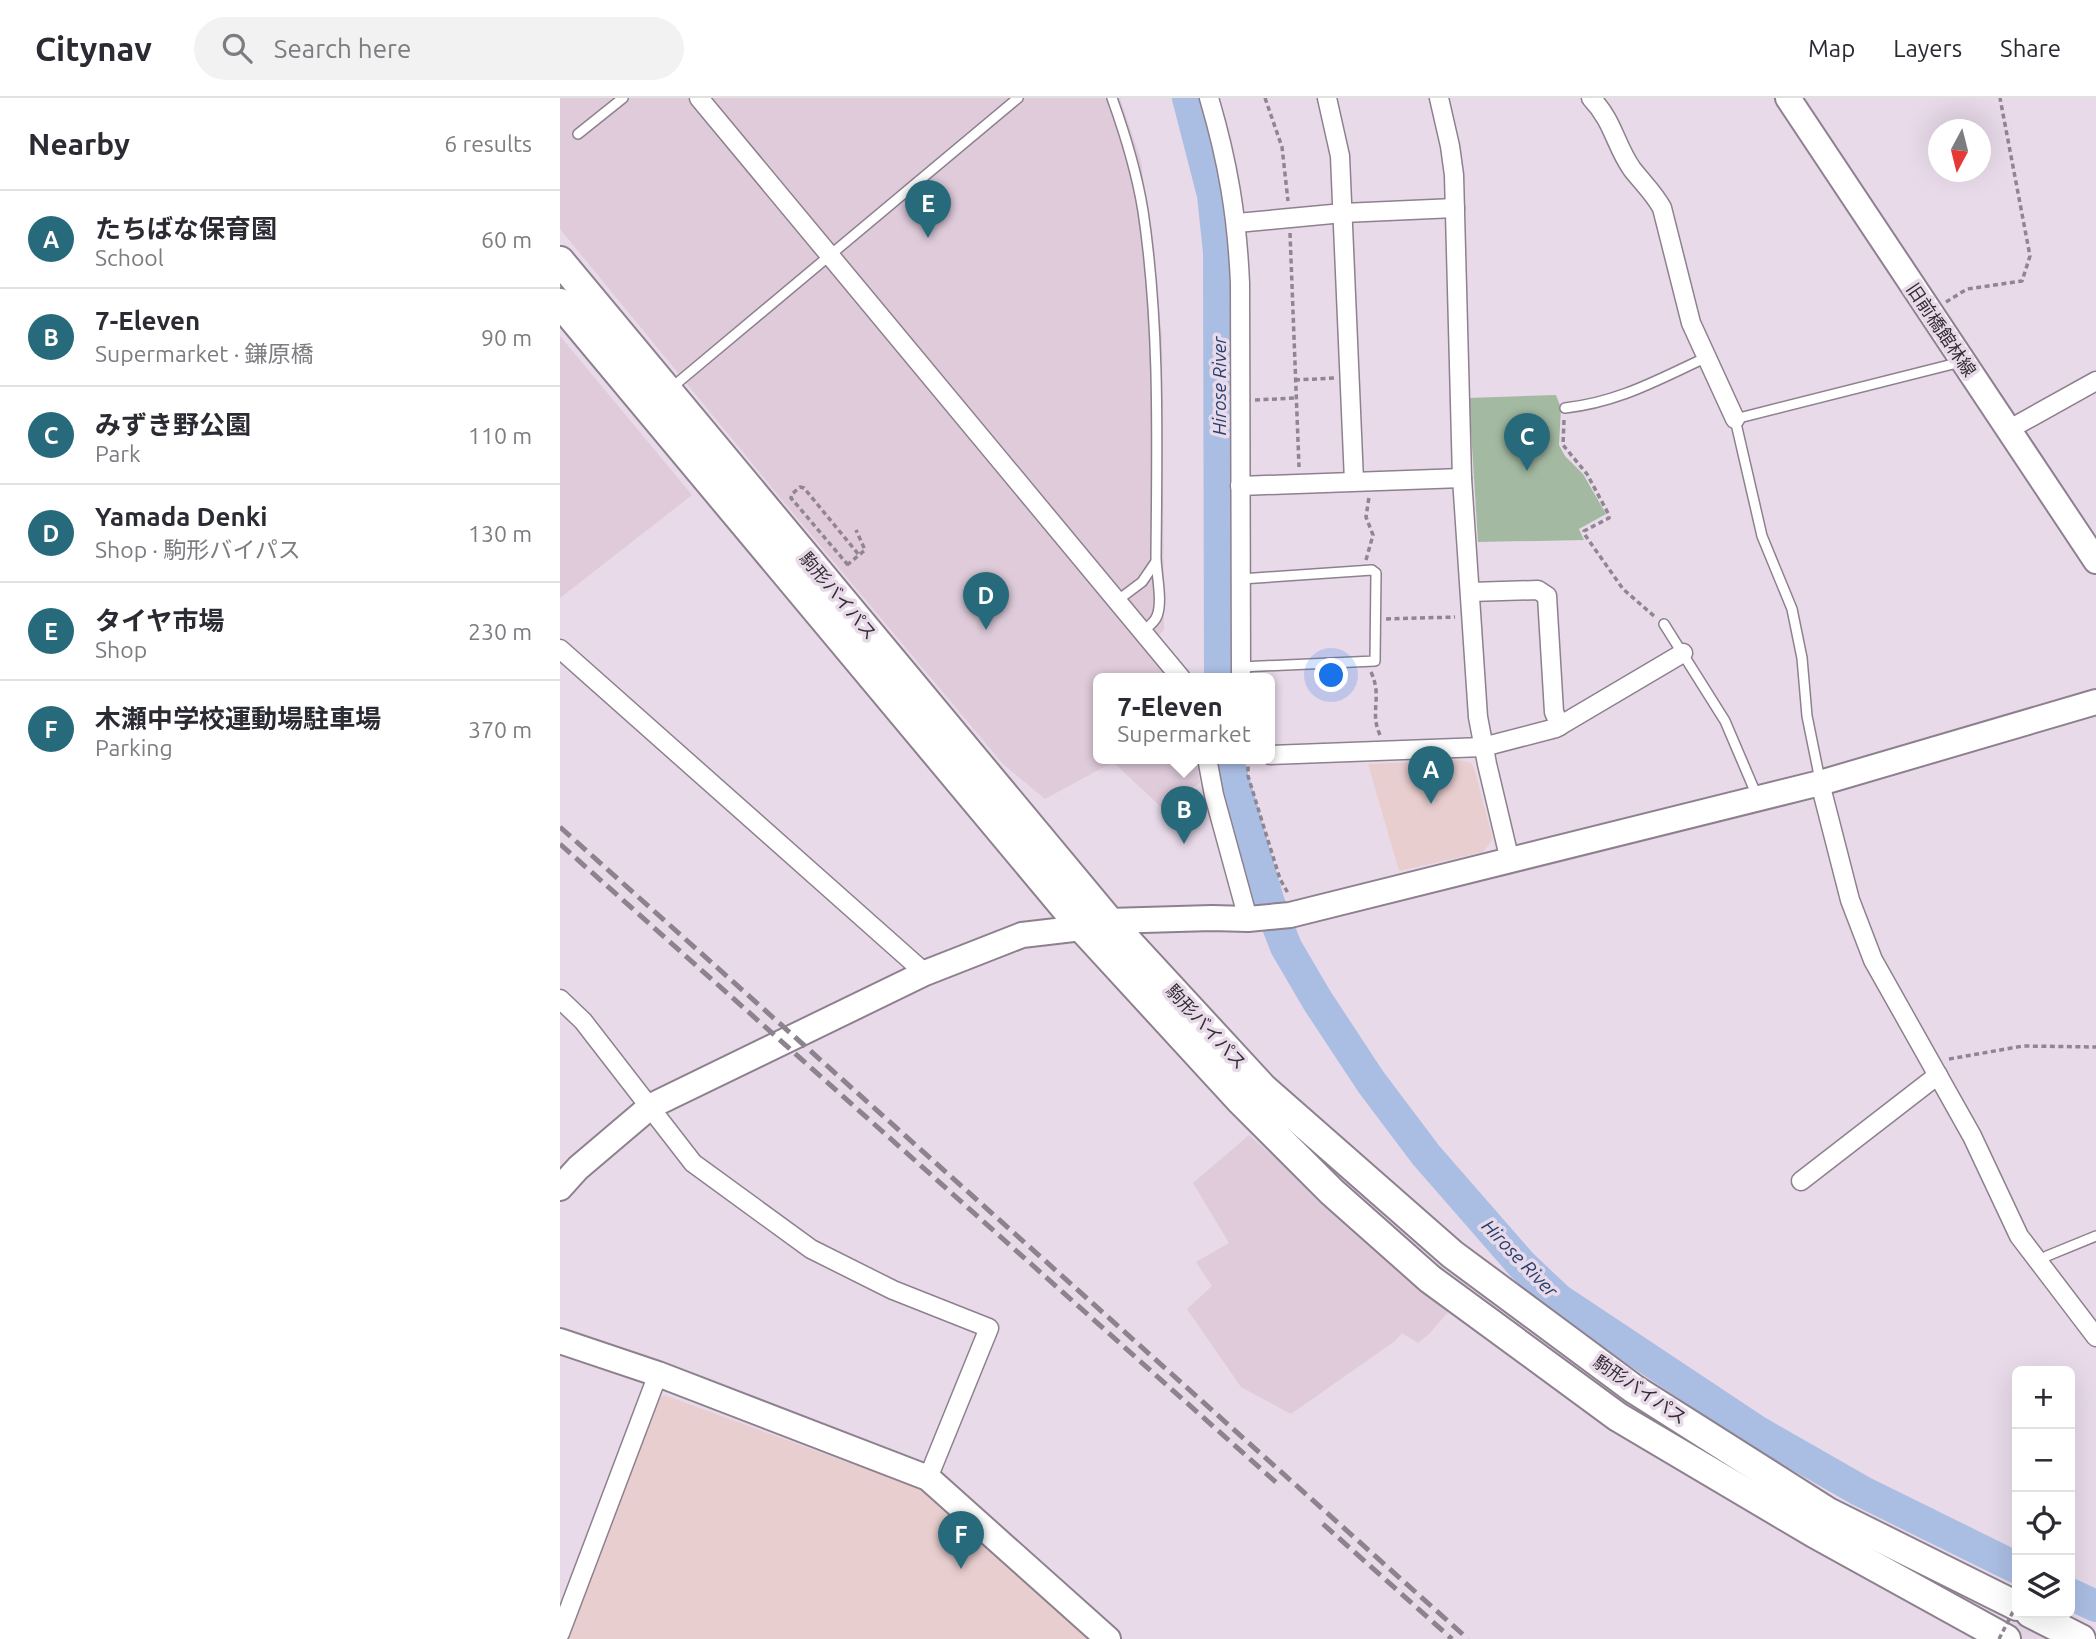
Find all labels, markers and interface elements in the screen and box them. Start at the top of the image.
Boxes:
search box [194,17,684,80]
icon: search [218,29,256,67]
text: Citynav [35,30,152,67]
text: Search here [274,34,411,63]
text: Map [1808,35,1855,62]
text: Layers [1893,35,1962,62]
text: Share [2000,35,2061,62]
north arrow [1928,119,1991,182]
text: Nearby [28,127,130,161]
text: 6 results [444,131,532,156]
pin: E [905,180,951,238]
text: たちばな保育園 [95,214,277,243]
text: A [43,227,59,252]
text: 60 m [481,227,532,252]
text: School [95,245,164,270]
street label: 旧前橋館林線 [1903,279,1980,380]
text: 7-Eleven [95,306,200,335]
text: B [43,325,59,350]
text: 90 m [481,325,532,350]
water label: Hirose River [1208,336,1230,436]
text: Supermarket · 鎌原橋 [95,341,314,366]
text: みずき野公園 [95,410,251,439]
pin: C [1504,413,1550,471]
text: C [44,423,58,448]
text: 110 m [468,423,532,448]
text: Park [95,441,141,466]
text: Yamada Denki [95,502,267,531]
text: D [43,521,59,546]
text: 130 m [468,521,532,546]
text: Shop · 駒形バイパス [95,537,301,562]
street label: 駒形バイパス [797,548,881,643]
pin: D [963,572,1009,630]
text: タイヤ市場 [95,606,224,635]
text: E [44,619,58,644]
text: 230 m [468,619,532,644]
text: Shop [95,637,147,662]
your location [1314,658,1348,692]
popup [1093,673,1275,764]
text: 7-Eleven [1117,692,1223,721]
text: 木瀬中学校運動場駐車場 [95,704,381,733]
text: F [45,717,57,742]
text: 370 m [468,717,532,742]
text: Supermarket [1117,721,1251,746]
text: Parking [95,735,173,760]
pin: A [1408,746,1454,804]
pin: B [1161,786,1207,844]
street label: 駒形バイパス [1163,980,1251,1072]
water label: Hirose River [1478,1215,1563,1302]
street label: 駒形バイパス [1590,1351,1691,1428]
map controls [2012,1366,2075,1618]
button: + [2012,1366,2075,1429]
button: − [2012,1429,2075,1492]
button: locate [2012,1492,2075,1555]
pin: F [938,1511,984,1569]
button: layers [2012,1555,2075,1618]

